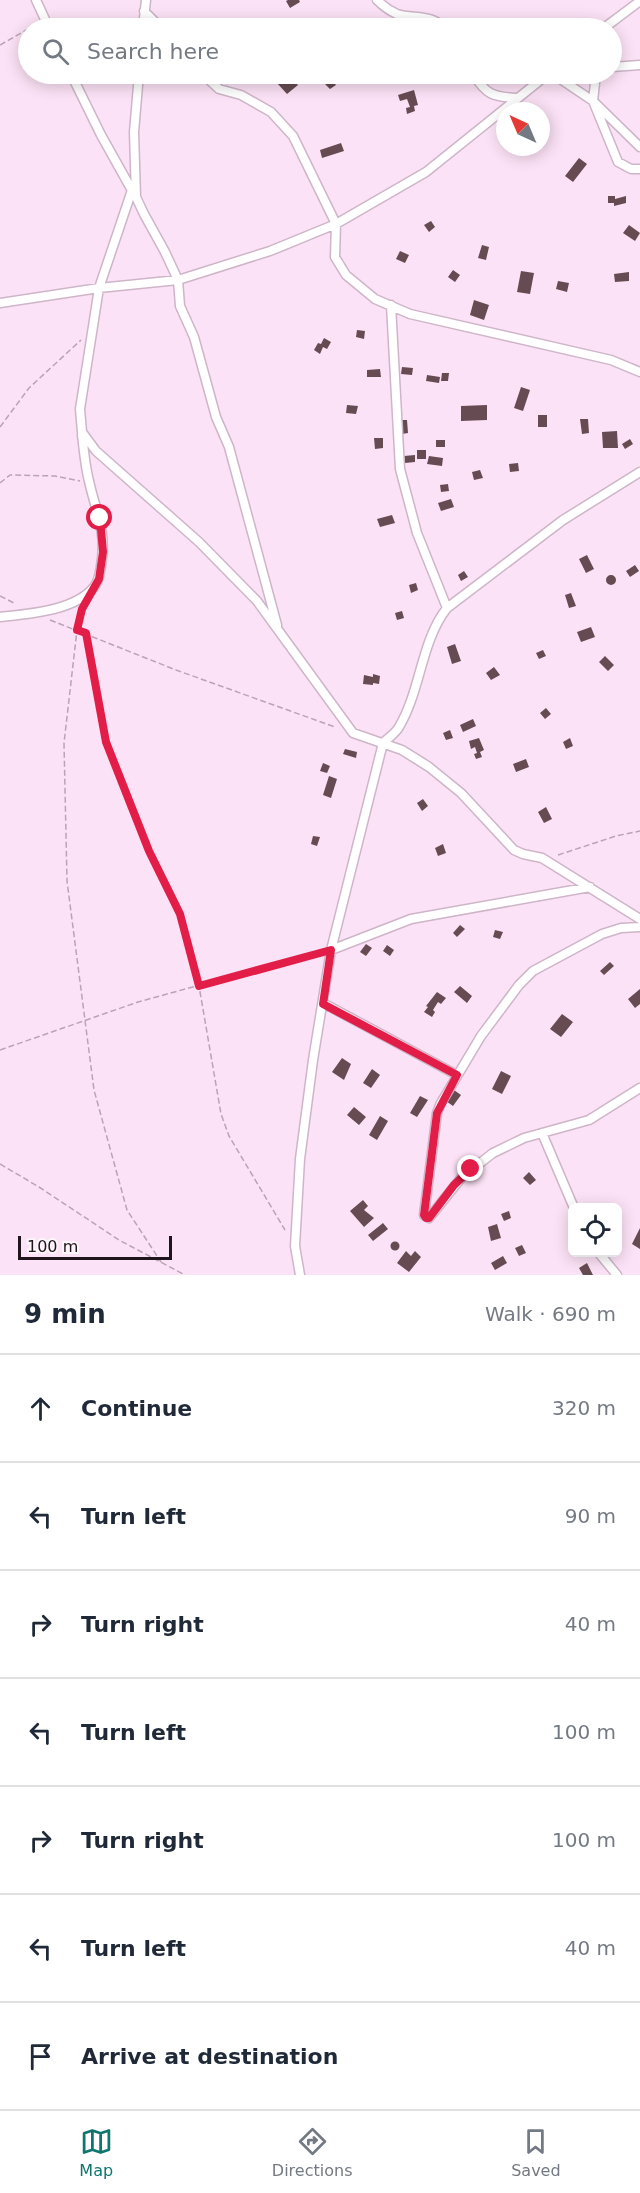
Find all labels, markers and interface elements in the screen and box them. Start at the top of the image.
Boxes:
search box [18,18,622,84]
icon: search [39,35,72,68]
text: Search here [87,39,219,64]
north arrow [496,102,550,156]
route start [86,504,112,530]
route end [457,1155,483,1181]
map controls [568,1203,622,1257]
button: locate [568,1203,622,1257]
scale bar [18,1233,172,1260]
text: 100 m [27,1237,78,1256]
text: 9 min [24,1299,106,1329]
text: Walk · 690 m [485,1302,616,1326]
icon: ahead [24,1392,57,1425]
text: Continue [81,1396,192,1421]
text: 320 m [552,1396,616,1420]
icon: left [24,1500,57,1533]
text: Turn left [81,1504,186,1529]
text: 90 m [565,1504,616,1528]
icon: right [24,1608,57,1641]
text: Turn right [81,1612,204,1637]
text: 40 m [565,1612,616,1636]
icon: left [24,1716,57,1749]
text: Turn left [81,1720,186,1745]
text: 100 m [552,1720,616,1744]
icon: right [24,1824,57,1857]
text: Turn right [81,1828,204,1853]
text: 100 m [552,1828,616,1852]
icon: left [24,1932,57,1965]
text: Turn left [81,1936,186,1961]
text: 40 m [565,1936,616,1960]
icon: arrive [24,2040,57,2073]
text: Arrive at destination [81,2044,338,2069]
tab: Map [79,2125,113,2180]
tab: Directions [272,2125,352,2180]
tab: Saved [511,2125,561,2180]

